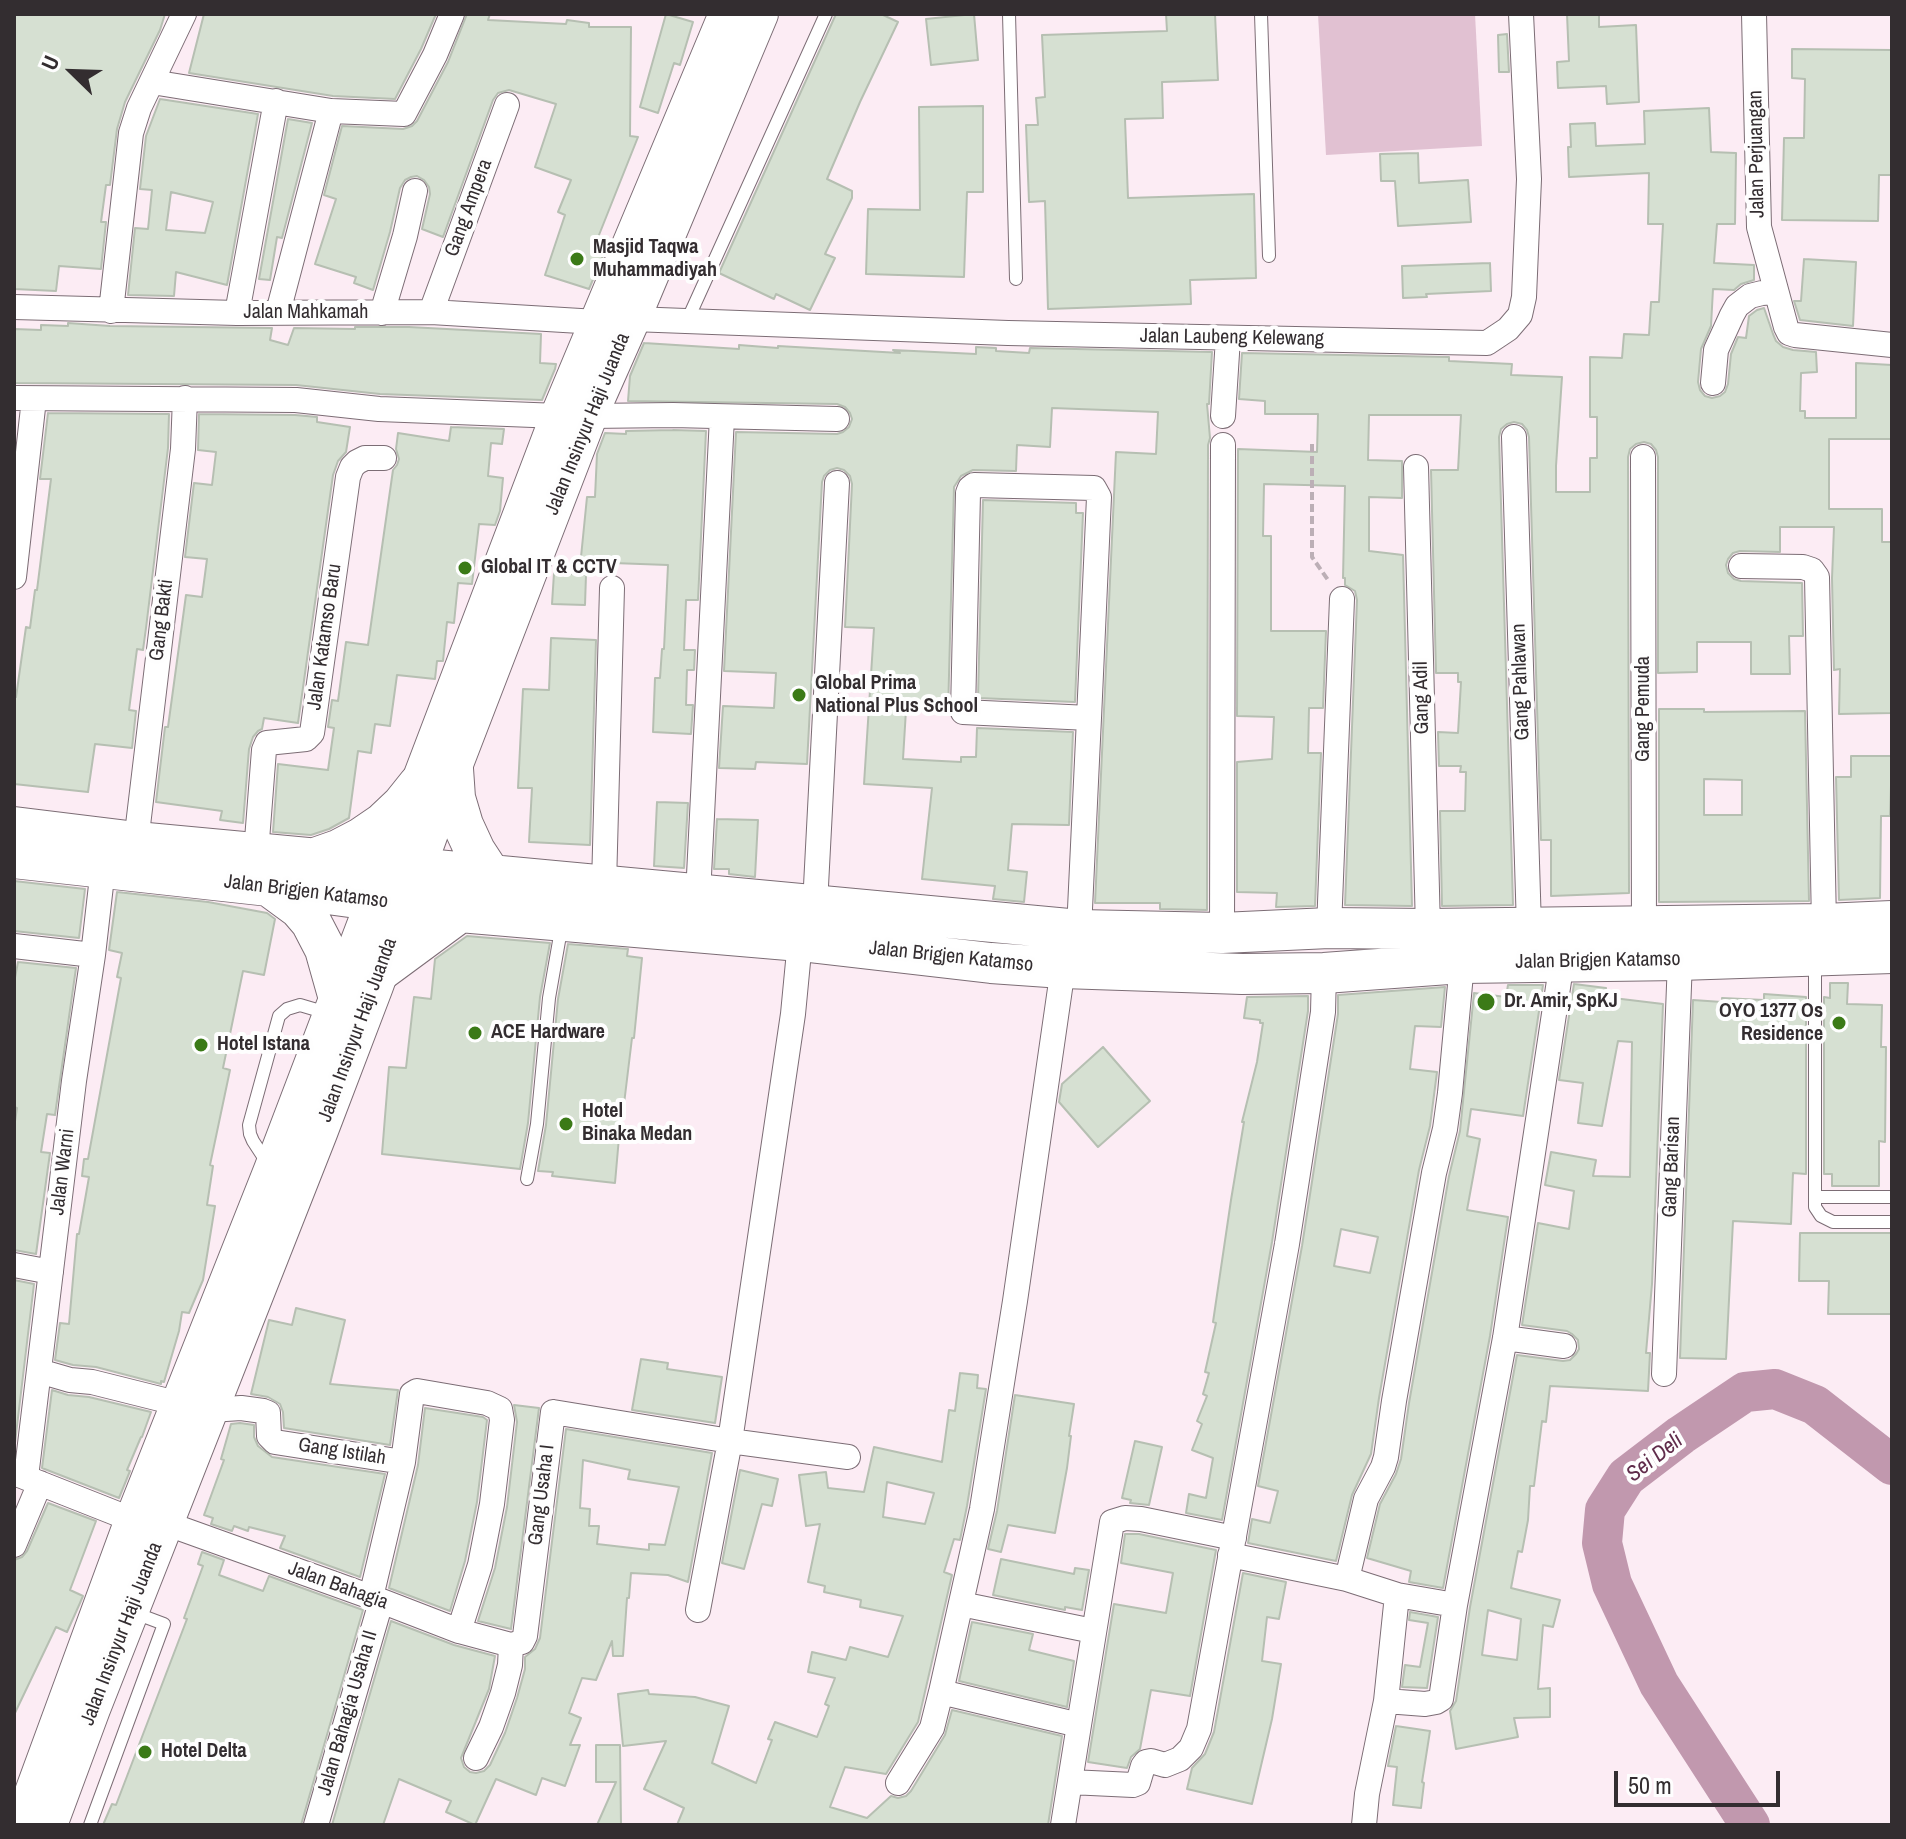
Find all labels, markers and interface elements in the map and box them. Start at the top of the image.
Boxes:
north arrow [32,32,112,112]
text: U [34,51,66,74]
street label: Jalan Perjuangan [1744,90,1770,218]
street label: Gang Ampera [440,156,498,260]
place label: Masjid Taqwa Muhammadiyah [593,236,717,283]
marker: Masjid Taqwa Muhammadiyah [568,250,586,268]
street label: Jalan Mahkamah [244,301,368,325]
street label: Jalan Laubeng Kelewang [1140,324,1324,352]
street label: Jalan Insinyur Haji Juanda [541,329,635,519]
place label: Global IT & CCTV [481,556,617,580]
marker: Global IT & CCTV [456,559,474,577]
street label: Jalan Katamso Baru [303,562,347,712]
street label: Gang Bakti [145,578,179,662]
street label: Gang Pahlawan [1507,623,1535,741]
street label: Gang Pemuda [1632,656,1656,762]
street label: Gang Adil [1409,661,1435,735]
place label: Global Prima National Plus School [815,672,978,719]
marker: Global Prima National Plus School [790,686,808,704]
street label: Jalan Brigjen Katamso [223,870,389,914]
street label: Jalan Insinyur Haji Juanda [314,935,402,1125]
street label: Jalan Brigjen Katamso [868,936,1034,978]
street label: Jalan Brigjen Katamso [1515,948,1681,974]
place label: Dr. Amir, SpKJ [1504,990,1618,1014]
marker: Dr. Amir, SpKJ [1475,991,1497,1013]
place label: OYO 1377 Os Residence [1719,1000,1823,1047]
marker: OYO 1377 Os Residence [1830,1014,1848,1032]
place label: ACE Hardware [491,1021,605,1045]
marker: ACE Hardware [466,1024,484,1042]
place label: Hotel Istana [217,1033,310,1057]
marker: Hotel Istana [192,1036,210,1054]
place label: Hotel Binaka Medan [582,1100,692,1147]
marker: Hotel Binaka Medan [557,1115,575,1133]
street label: Gang Barisan [1658,1116,1686,1218]
street label: Jalan Warni [46,1127,80,1217]
water label: Sei Deli [1622,1428,1688,1488]
street label: Gang Istilah [296,1433,388,1471]
street label: Gang Usaha I [524,1443,560,1547]
street label: Jalan Insinyur Haji Juanda [76,1539,168,1729]
street label: Jalan Bahagia [285,1557,391,1615]
street label: Jalan Bahagia Usaha II [313,1628,383,1798]
place label: Hotel Delta [161,1740,247,1764]
marker: Hotel Delta [136,1743,154,1761]
scale bar [1618,1755,1784,1805]
text: 50 m [1628,1769,1672,1801]

